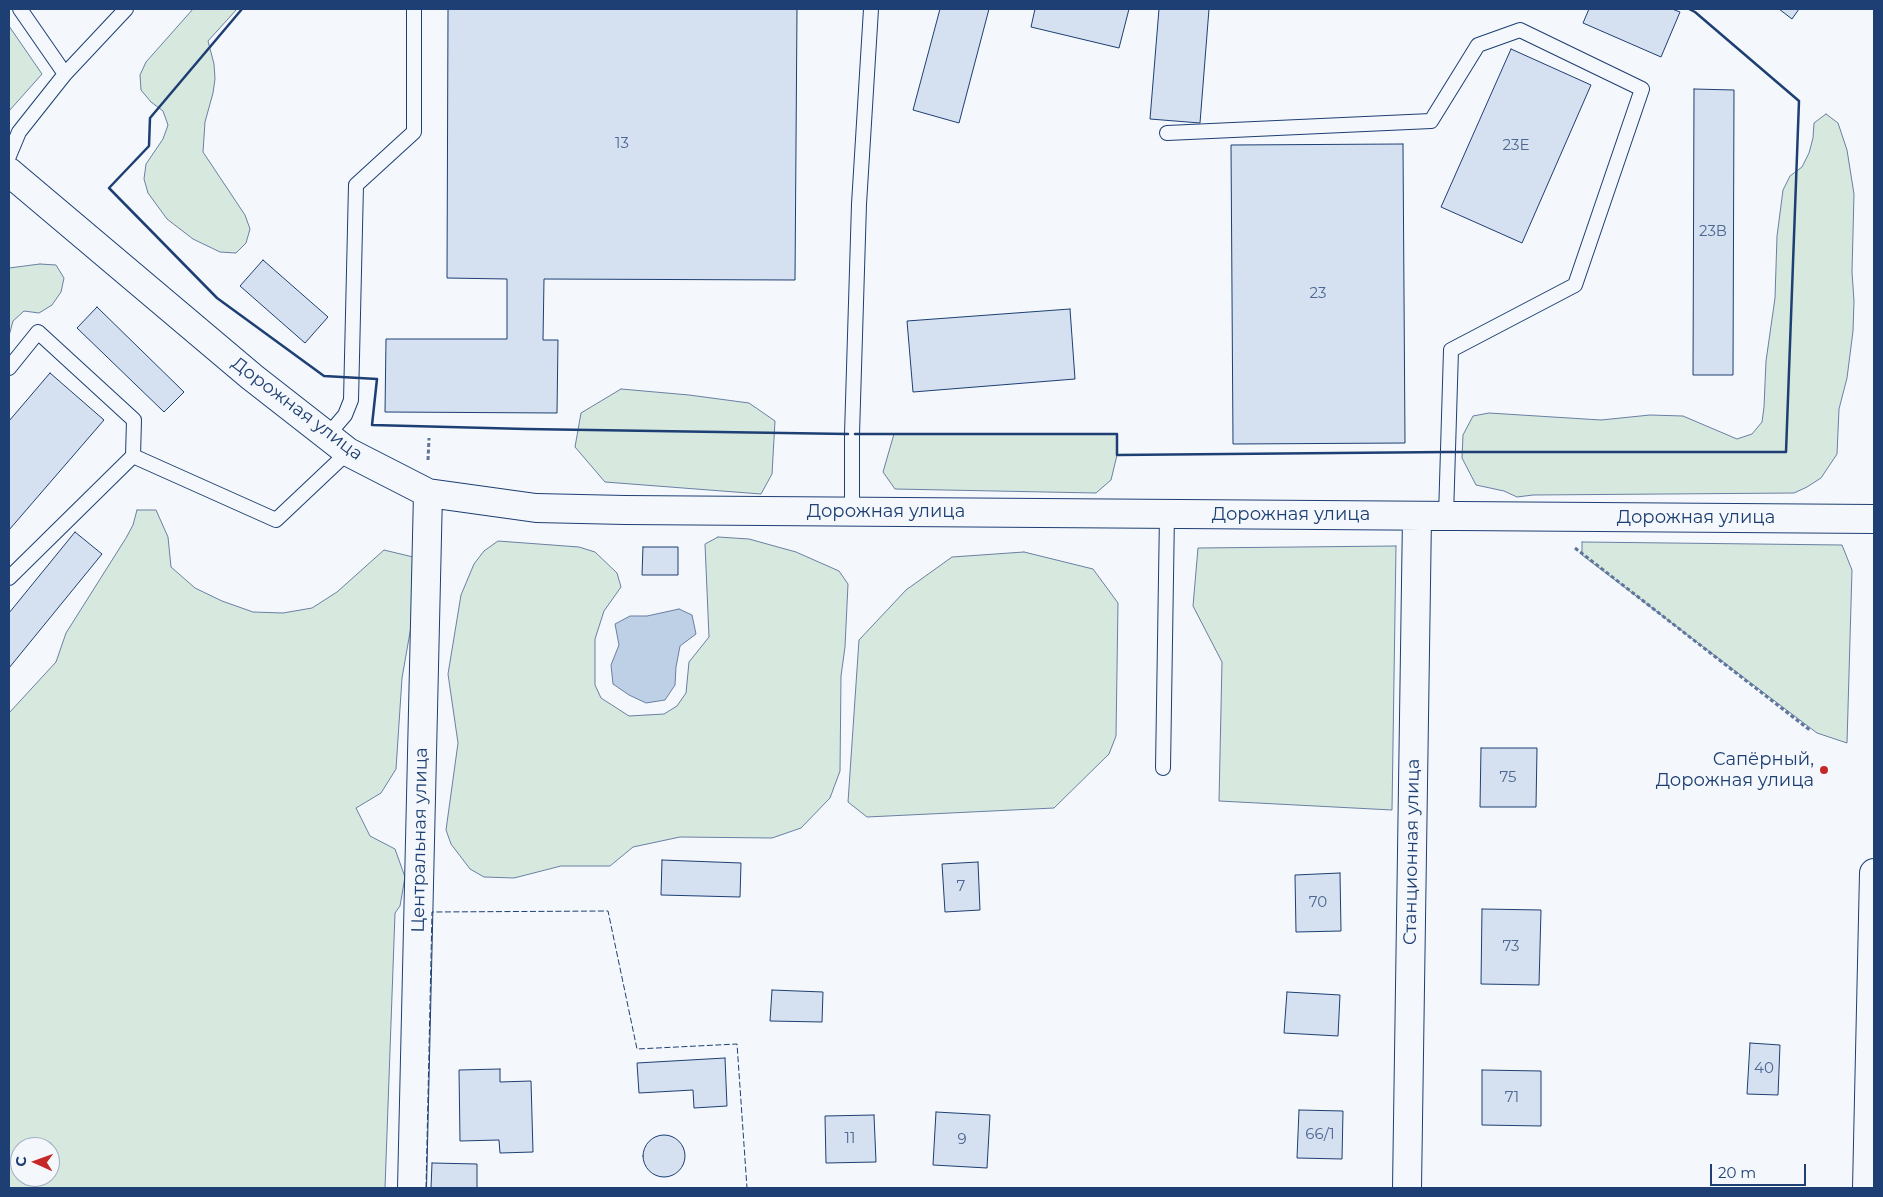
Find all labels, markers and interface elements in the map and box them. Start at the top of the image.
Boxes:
house number: 13 [615,135,629,153]
house number: 23Е [1503,137,1529,155]
house number: 23В [1699,223,1727,241]
house number: 23 [1310,285,1326,303]
street label: Дорожная улица [227,353,367,465]
street label: Дорожная улица [807,501,965,523]
street label: Дорожная улица [1212,504,1370,526]
street label: Дорожная улица [1617,507,1775,529]
street label: Центральная улица [408,747,432,933]
place label: Сапёрный, Дорожная улица [1656,749,1814,792]
street label: Станционная улица [1400,759,1424,945]
marker: Сапёрный, Дорожная улица [1818,764,1830,776]
house number: 75 [1499,769,1517,787]
house number: 7 [957,878,965,896]
house number: 70 [1309,894,1327,912]
house number: 73 [1502,938,1520,956]
house number: 40 [1754,1060,1774,1078]
house number: 71 [1505,1089,1519,1107]
house number: 66/1 [1305,1126,1335,1144]
house number: 11 [845,1130,855,1148]
house number: 9 [957,1131,967,1149]
north arrow [10,1137,60,1187]
scale bar [1713,1154,1809,1186]
text: С [12,1156,30,1167]
text: 20 m [1718,1163,1756,1182]

